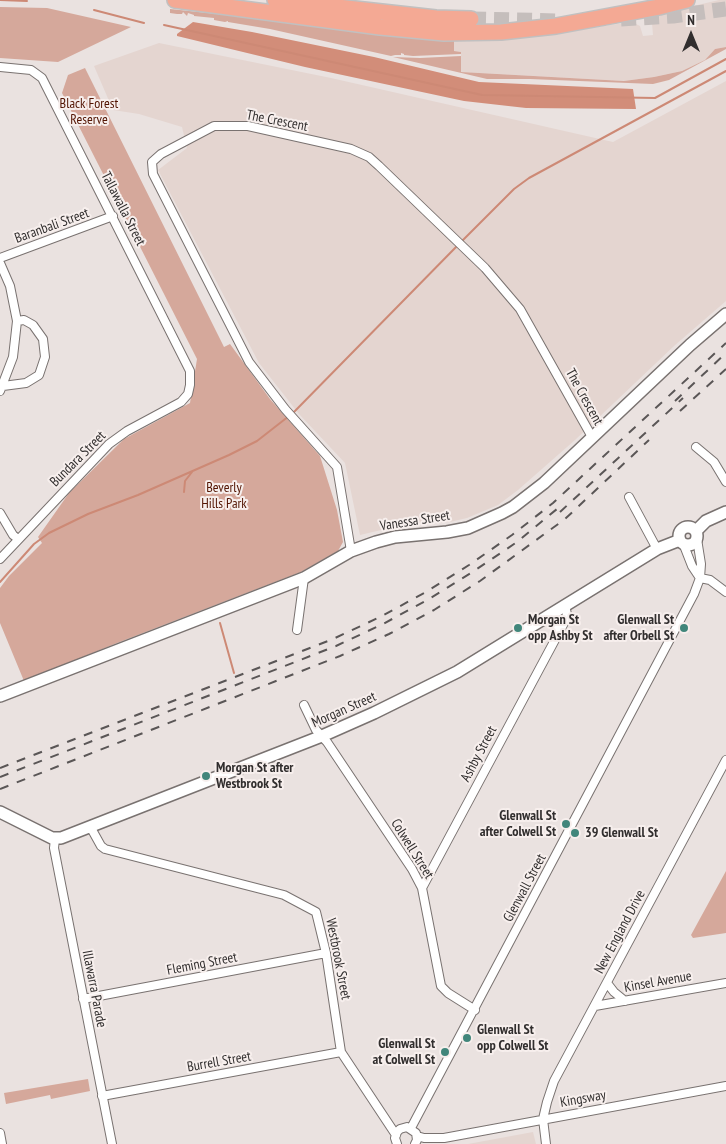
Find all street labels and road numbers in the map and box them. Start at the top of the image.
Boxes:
street label: The Crescent [245,107,309,135]
street label: Tallawalla Street [97,169,149,249]
street label: Baranbali Street [13,205,91,247]
street label: The Crescent [562,366,606,428]
street label: Bundara Street [47,428,109,490]
street label: Vanessa Street [379,507,451,535]
street label: Morgan Street [309,688,379,732]
street label: Ashby Street [457,723,501,785]
street label: Colwell Street [387,816,437,882]
street label: Glenwall Street [500,851,550,925]
street label: New England Drive [591,887,649,977]
street label: Westbrook Street [322,917,354,1001]
street label: Illawarra Parade [78,949,110,1029]
street label: Fleming Street [165,949,239,979]
street label: Kinsel Avenue [623,968,693,996]
street label: Burrell Street [186,1048,252,1076]
street label: Kingsway [559,1087,607,1111]

